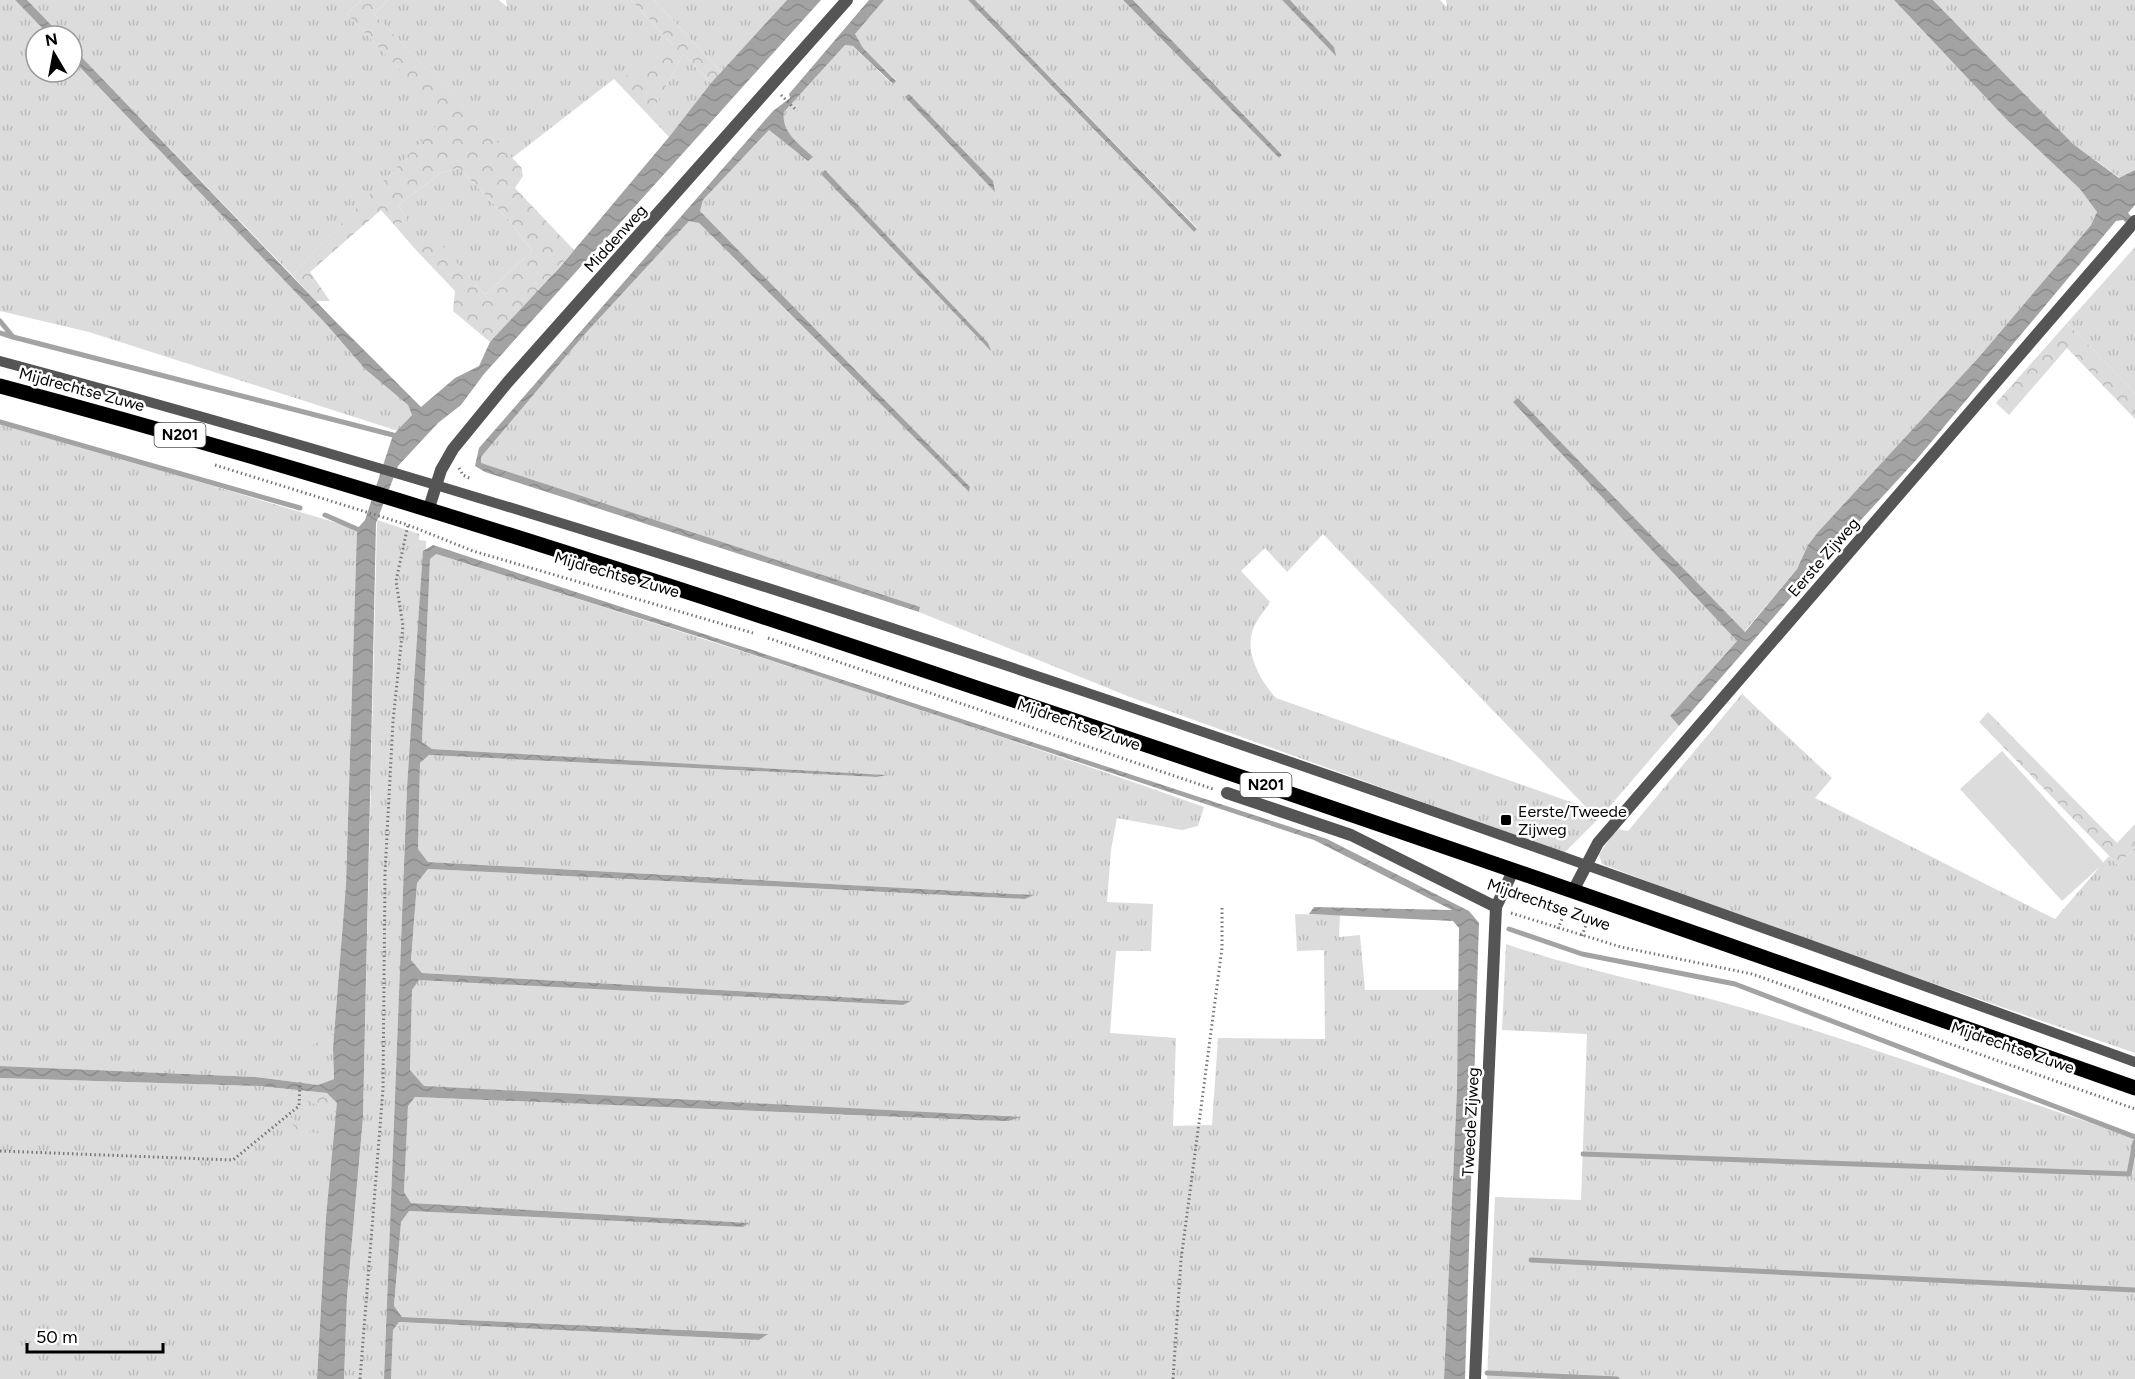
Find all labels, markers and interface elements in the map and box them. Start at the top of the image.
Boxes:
north arrow [24,24,84,84]
text: N [44,29,59,50]
street label: Middenweg [580,201,651,276]
street label: Mijdrechtse Zuwe [17,364,147,415]
road number: N201 [154,423,206,447]
street label: Eerste Zijweg [1784,514,1863,601]
street label: Mijdrechtse Zuwe [552,548,682,601]
street label: Mijdrechtse Zuwe [1015,694,1143,755]
road number: N201 [1240,773,1292,797]
place label: Eerste/Tweede Zijweg [1518,802,1627,839]
marker: Eerste/Tweede Zijweg [1499,813,1513,827]
street label: Mijdrechtse Zuwe [1485,874,1613,935]
street label: Mijdrechtse Zuwe [1949,1017,2077,1078]
street label: Tweede Zijweg [1458,1067,1483,1177]
scale bar [27,1316,164,1354]
text: 50 m [36,1326,78,1348]

